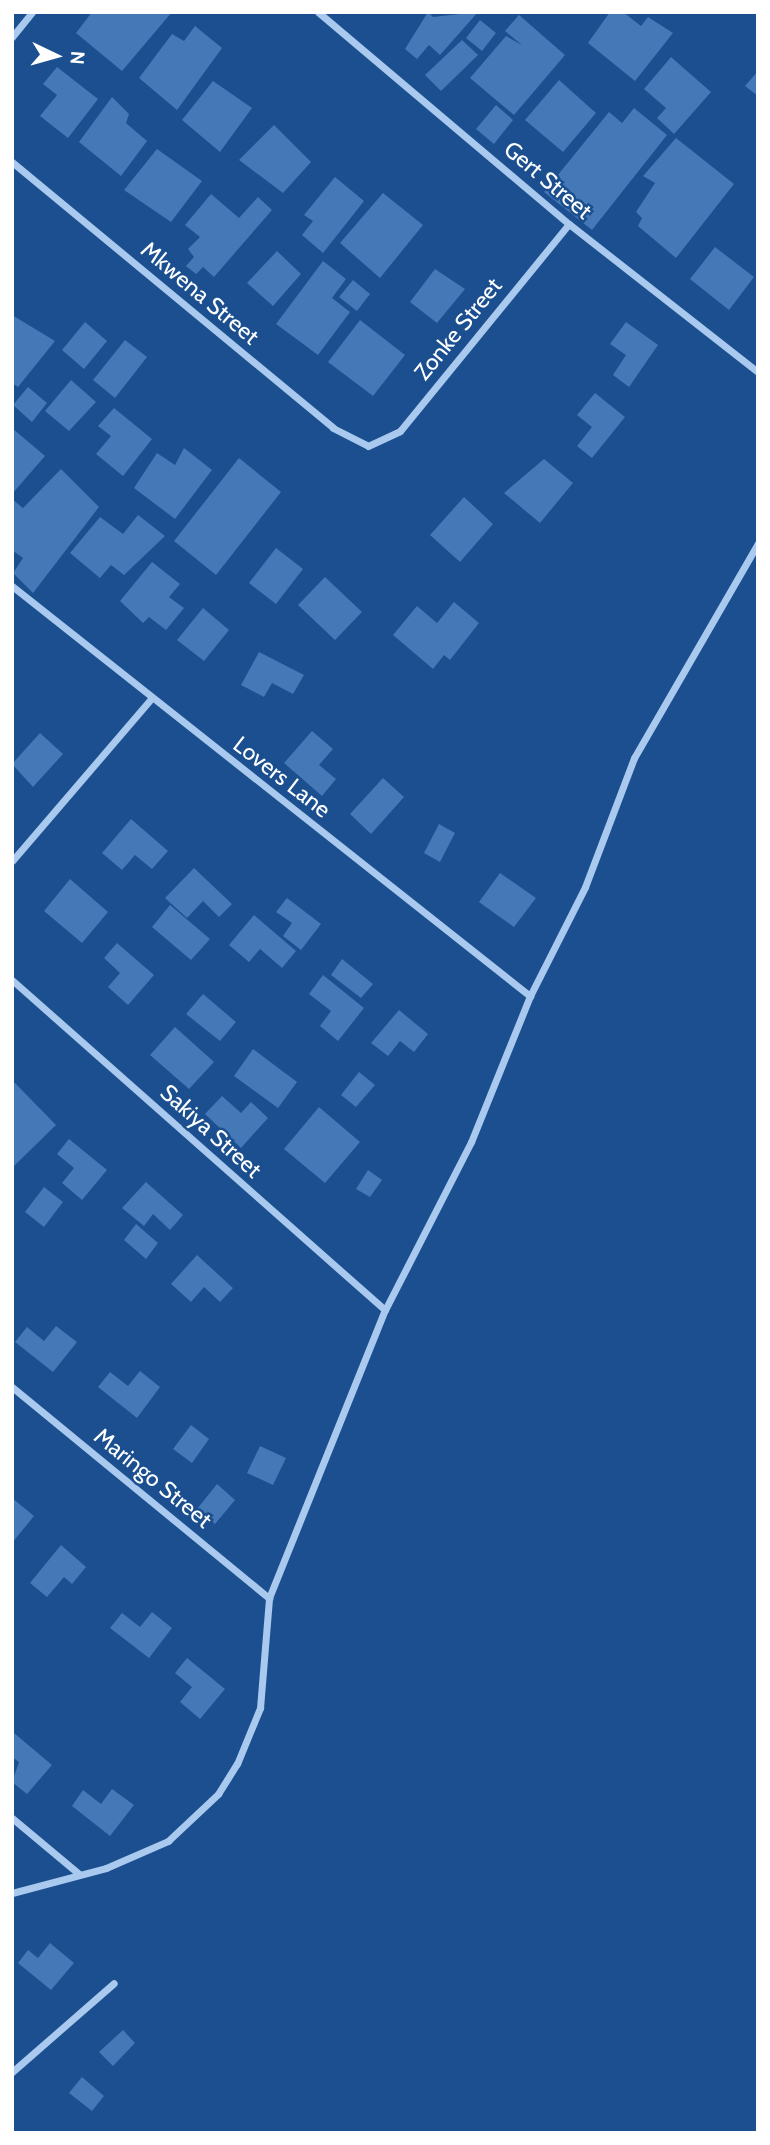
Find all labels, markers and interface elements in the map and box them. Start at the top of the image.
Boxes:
north arrow [21,21,91,91]
text: N [65,50,89,66]
street label: Gert Street [498,135,598,225]
street label: Mkwena Street [135,236,265,350]
street label: Zonke Street [408,272,508,386]
street label: Lovers Lane [228,730,336,824]
street label: Sakiya Street [155,1078,267,1184]
street label: Maringo Street [89,1422,217,1534]

